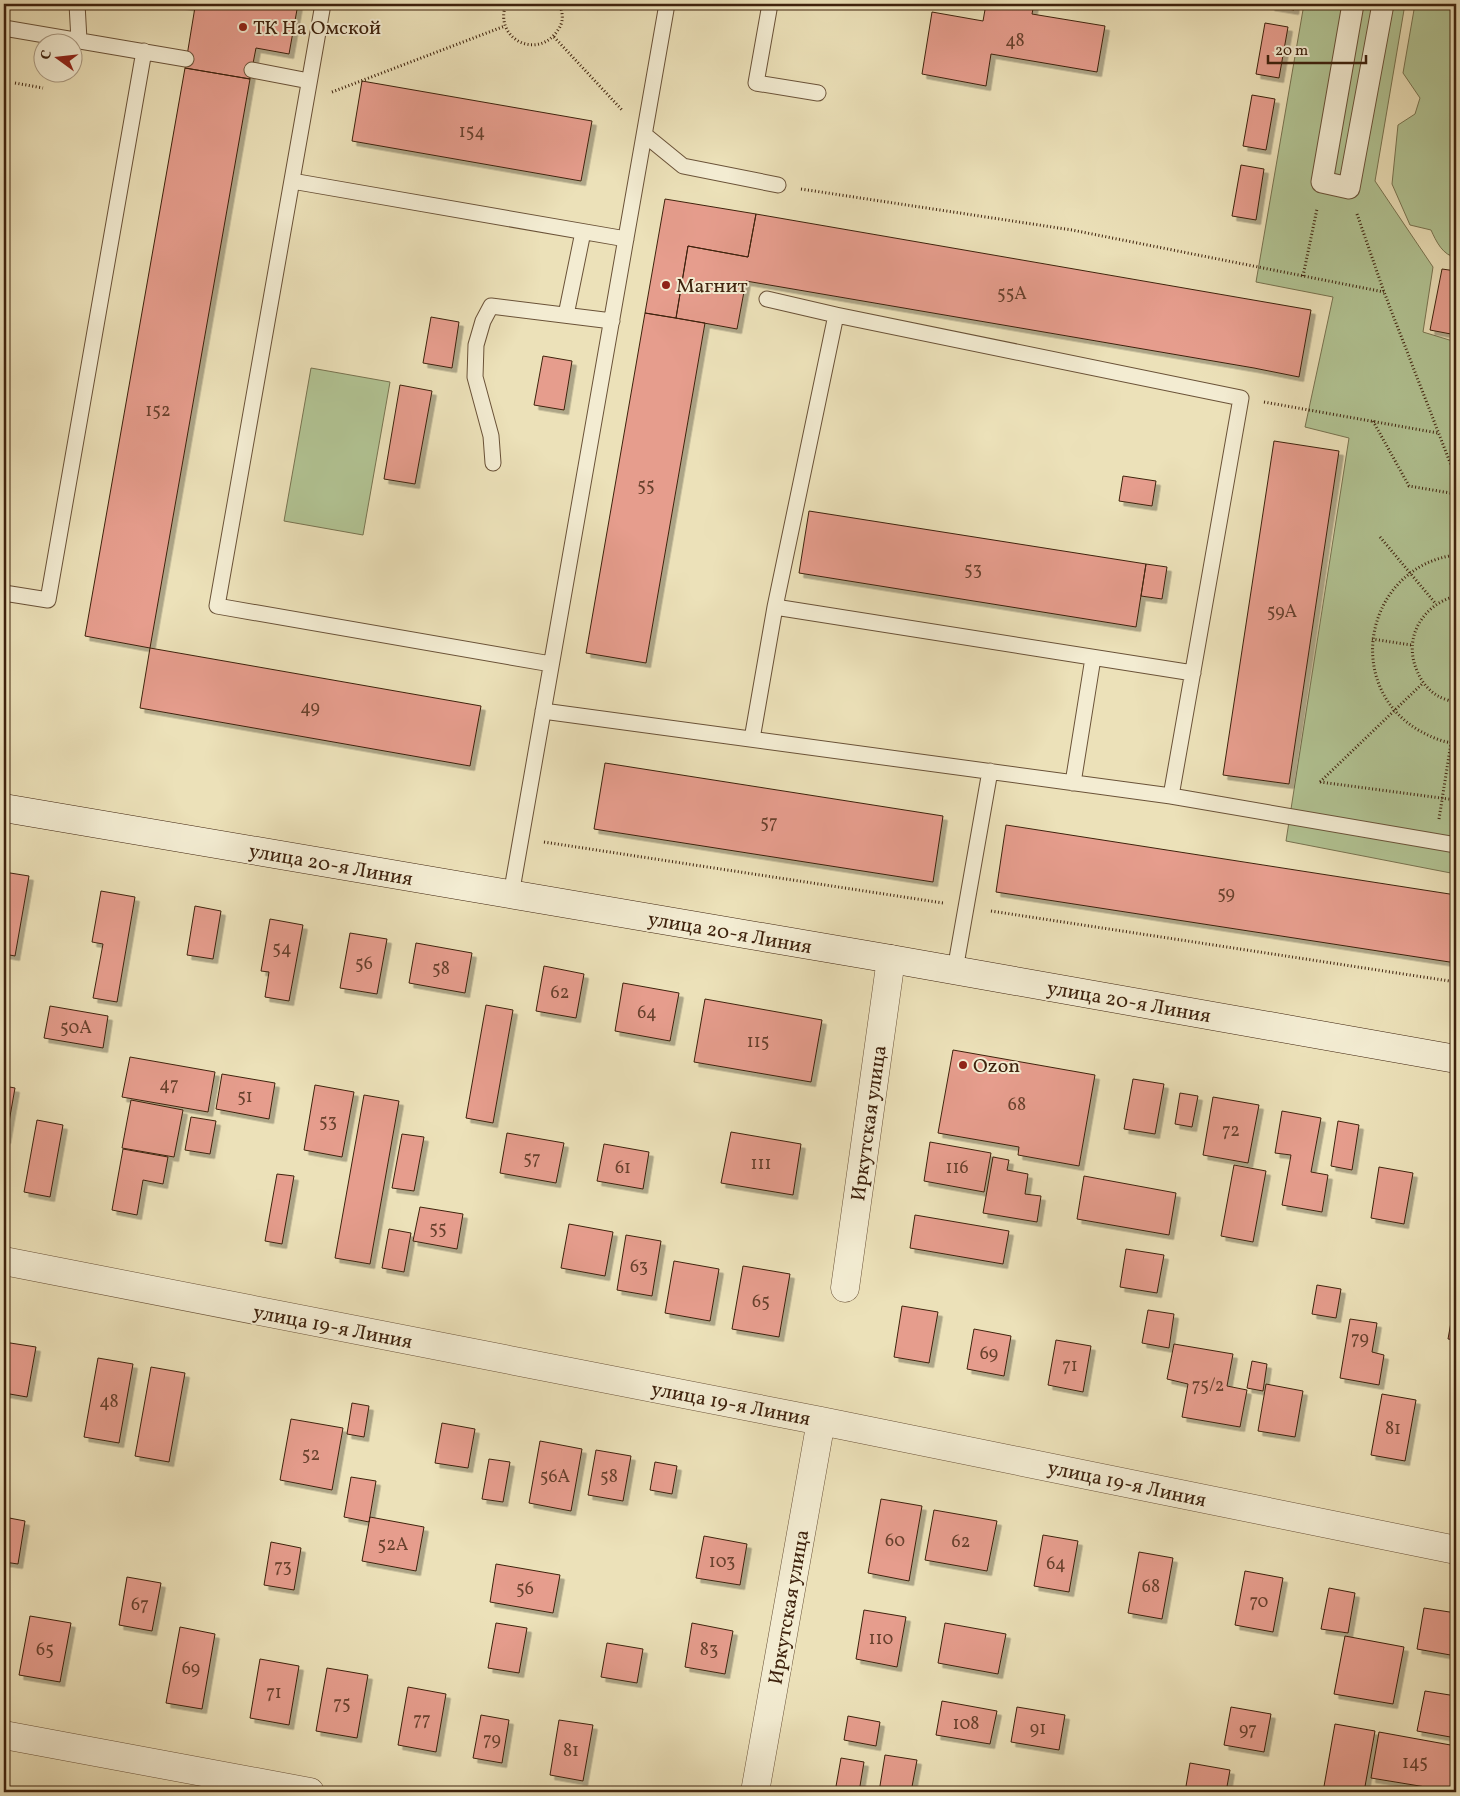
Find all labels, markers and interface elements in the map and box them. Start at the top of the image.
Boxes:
place label: ТК На Омской [253,15,381,43]
marker: ТК На Омской [237,21,249,33]
house number: 48 [1005,29,1025,54]
north arrow [32,32,82,82]
scale bar [1268,32,1365,64]
text: 20 m [1275,41,1308,62]
text: С [37,48,57,62]
house number: 154 [459,120,485,145]
place label: Магнит [676,273,748,301]
marker: Магнит [660,279,672,291]
house number: 55А [997,282,1027,307]
house number: 152 [145,399,171,424]
house number: 55 [637,474,655,499]
house number: 53 [964,558,982,583]
house number: 59А [1267,600,1297,625]
house number: 49 [300,696,320,721]
house number: 57 [760,811,778,836]
street label: улица 20-я Линия [246,838,415,894]
house number: 59 [1217,882,1235,907]
street label: улица 20-я Линия [645,906,814,962]
house number: 54 [272,937,292,962]
house number: 56 [355,952,373,977]
house number: 58 [432,957,450,982]
street label: улица 20-я Линия [1044,975,1213,1031]
house number: 62 [551,981,569,1006]
house number: 64 [637,1001,657,1026]
house number: 50А [60,1016,92,1041]
house number: 115 [747,1030,769,1055]
street label: Иркутская улица [845,1044,895,1203]
place label: Ozon [973,1053,1020,1081]
marker: Ozon [957,1059,969,1071]
house number: 47 [159,1073,179,1098]
house number: 51 [237,1085,253,1110]
house number: 68 [1008,1093,1026,1118]
house number: 53 [319,1110,337,1135]
house number: 72 [1222,1119,1240,1144]
house number: 57 [523,1147,541,1172]
house number: 111 [751,1152,771,1177]
house number: 61 [615,1156,631,1181]
house number: 116 [945,1156,969,1181]
house number: 55 [429,1217,447,1242]
house number: 63 [630,1255,648,1280]
house number: 65 [752,1290,770,1315]
street label: улица 19-я Линия [251,1299,415,1357]
house number: 79 [1351,1327,1369,1352]
house number: 69 [980,1342,998,1367]
house number: 71 [1062,1354,1078,1379]
house number: 75/2 [1192,1374,1224,1399]
street label: улица 19-я Линия [649,1376,813,1434]
house number: 48 [99,1390,119,1415]
house number: 81 [1385,1417,1401,1442]
house number: 52 [302,1443,320,1468]
street label: улица 19-я Линия [1045,1454,1209,1515]
house number: 56А [540,1465,571,1490]
house number: 58 [600,1465,618,1490]
street label: Иркутская улица [763,1528,817,1687]
house number: 60 [885,1529,905,1554]
house number: 62 [952,1530,970,1555]
house number: 52А [378,1533,409,1558]
house number: 103 [709,1550,735,1575]
house number: 64 [1046,1552,1066,1577]
house number: 73 [274,1555,292,1580]
house number: 68 [1142,1575,1160,1600]
house number: 56 [516,1577,534,1602]
house number: 70 [1250,1590,1269,1615]
house number: 67 [131,1593,149,1618]
house number: 110 [869,1627,894,1652]
house number: 65 [36,1638,54,1663]
house number: 83 [700,1638,718,1663]
house number: 69 [182,1657,200,1682]
house number: 71 [266,1681,282,1706]
house number: 75 [333,1692,351,1717]
house number: 77 [413,1708,431,1733]
house number: 108 [953,1712,979,1737]
house number: 91 [1030,1717,1046,1742]
house number: 97 [1239,1718,1257,1743]
house number: 79 [483,1728,501,1753]
house number: 81 [563,1739,579,1764]
house number: 145 [1402,1751,1428,1776]

